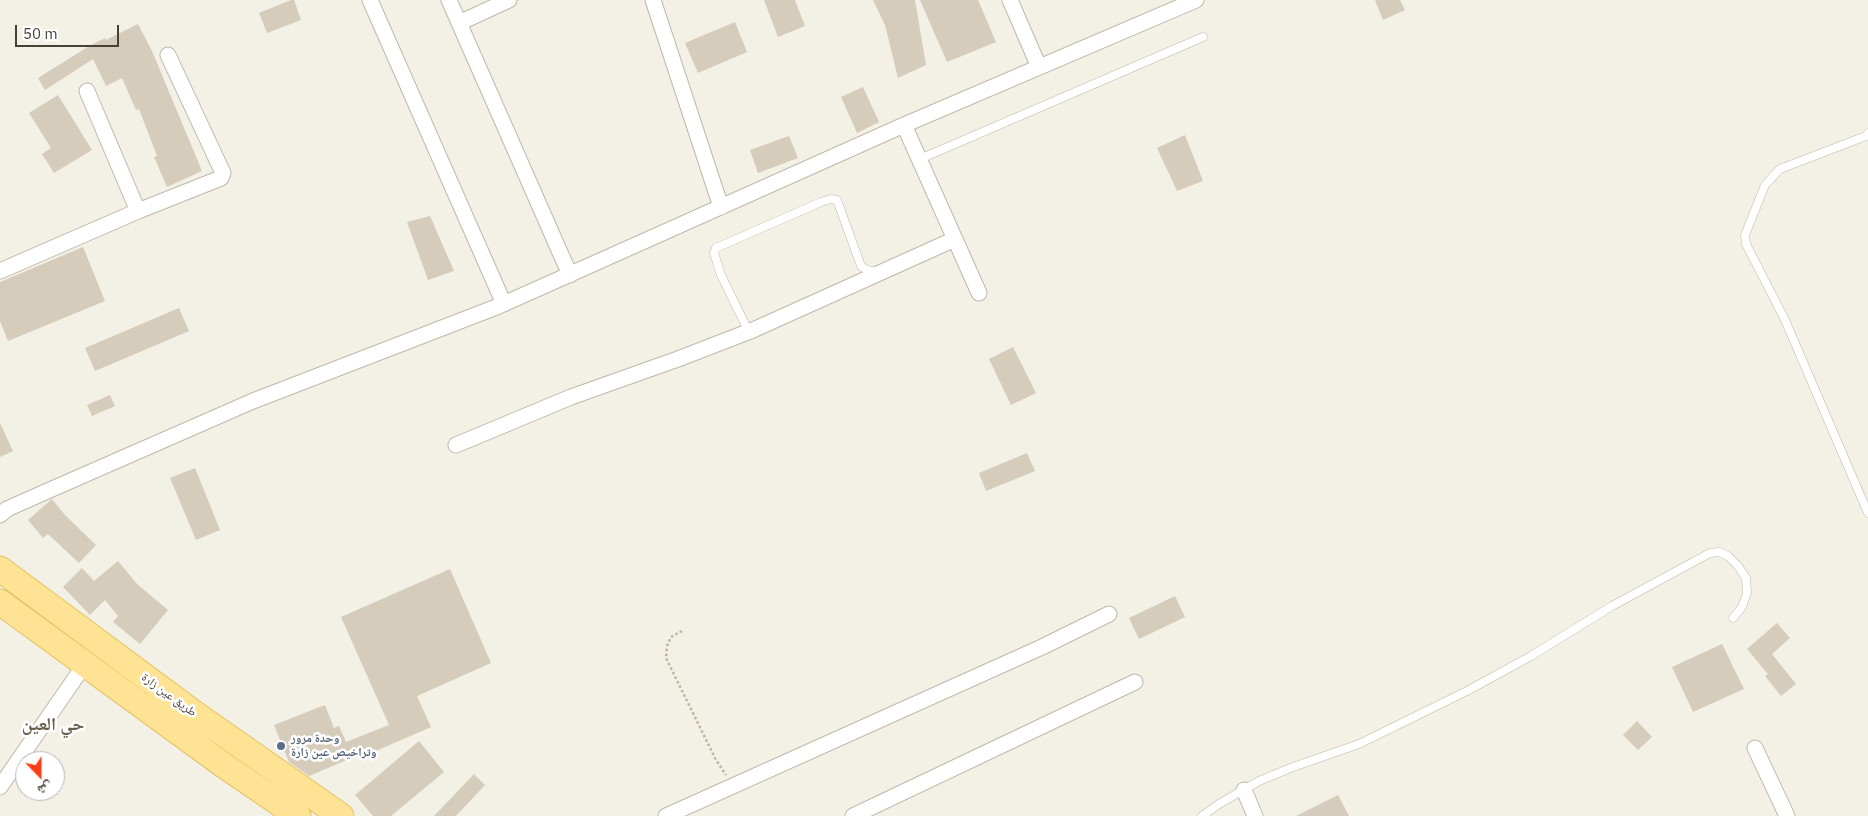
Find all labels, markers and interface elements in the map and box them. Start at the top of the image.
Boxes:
scale bar [18,15,121,47]
text: 50 m [23,24,58,43]
street label: طريق عين زارة [139,670,199,720]
district label: حي العين [22,714,84,736]
place label: وحدة مرور وتراخيص عين زارة [291,732,377,760]
marker: وحدة مرور وتراخيص عين زارة [275,740,287,752]
north arrow [15,751,65,801]
text: ش [35,778,56,800]

